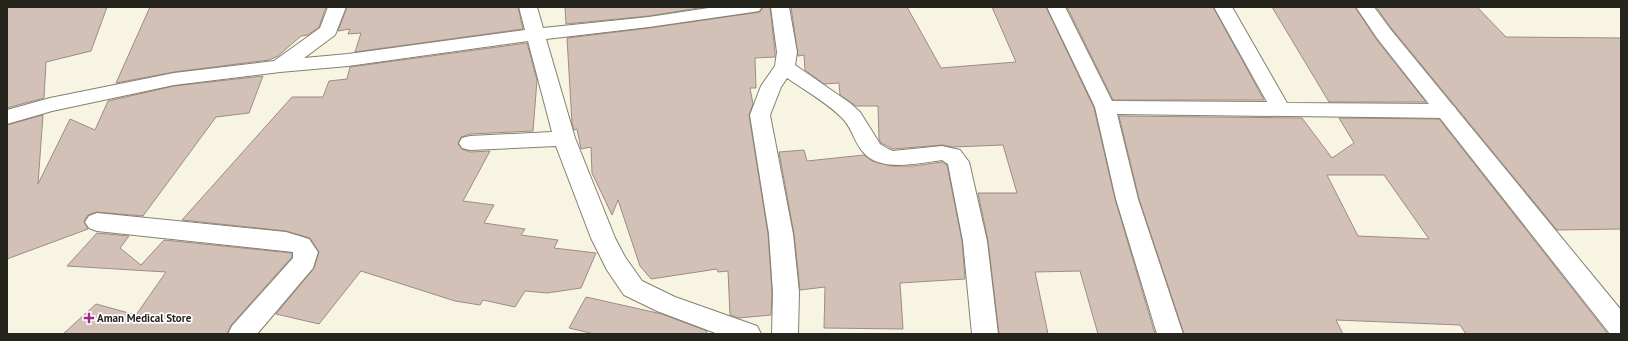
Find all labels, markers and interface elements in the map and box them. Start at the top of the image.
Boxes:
place label: Aman Medical Store [97,311,192,325]
marker: Aman Medical Store [84,313,94,323]

